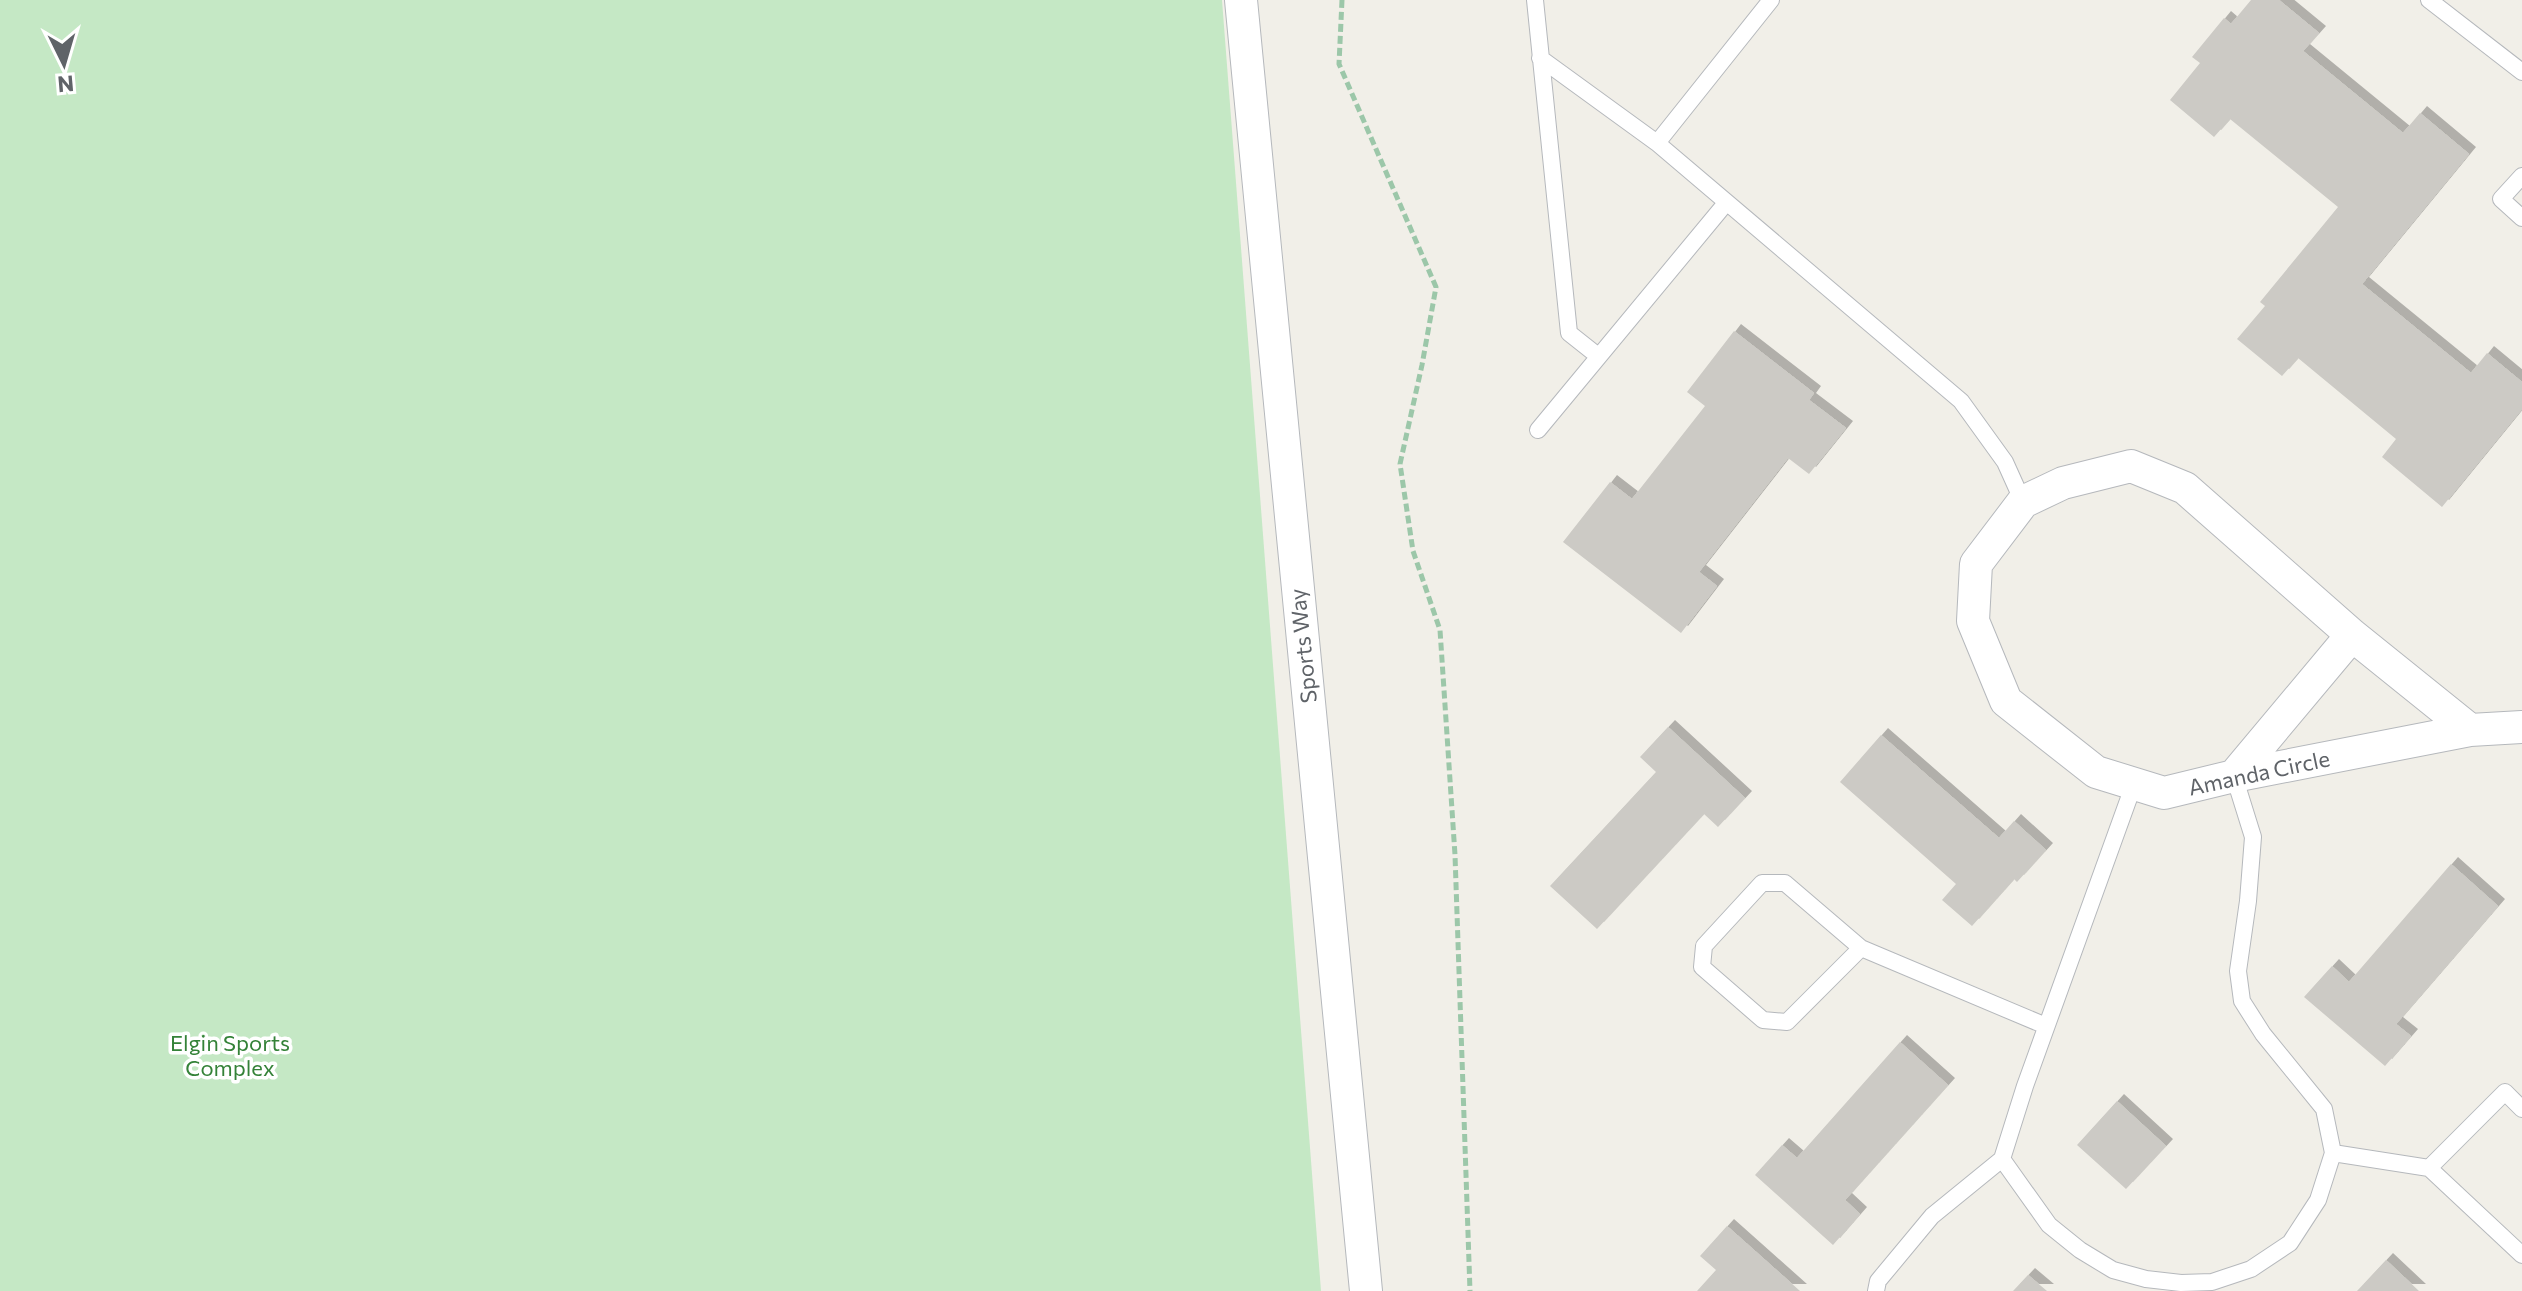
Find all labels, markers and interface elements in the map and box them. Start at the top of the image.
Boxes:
north arrow [24,24,104,104]
text: N [56,70,75,99]
street label: Sports Way [1283,587,1322,705]
street label: Amanda Circle [2186,744,2332,801]
park label: Elgin Sports Complex [170,1029,290,1081]

